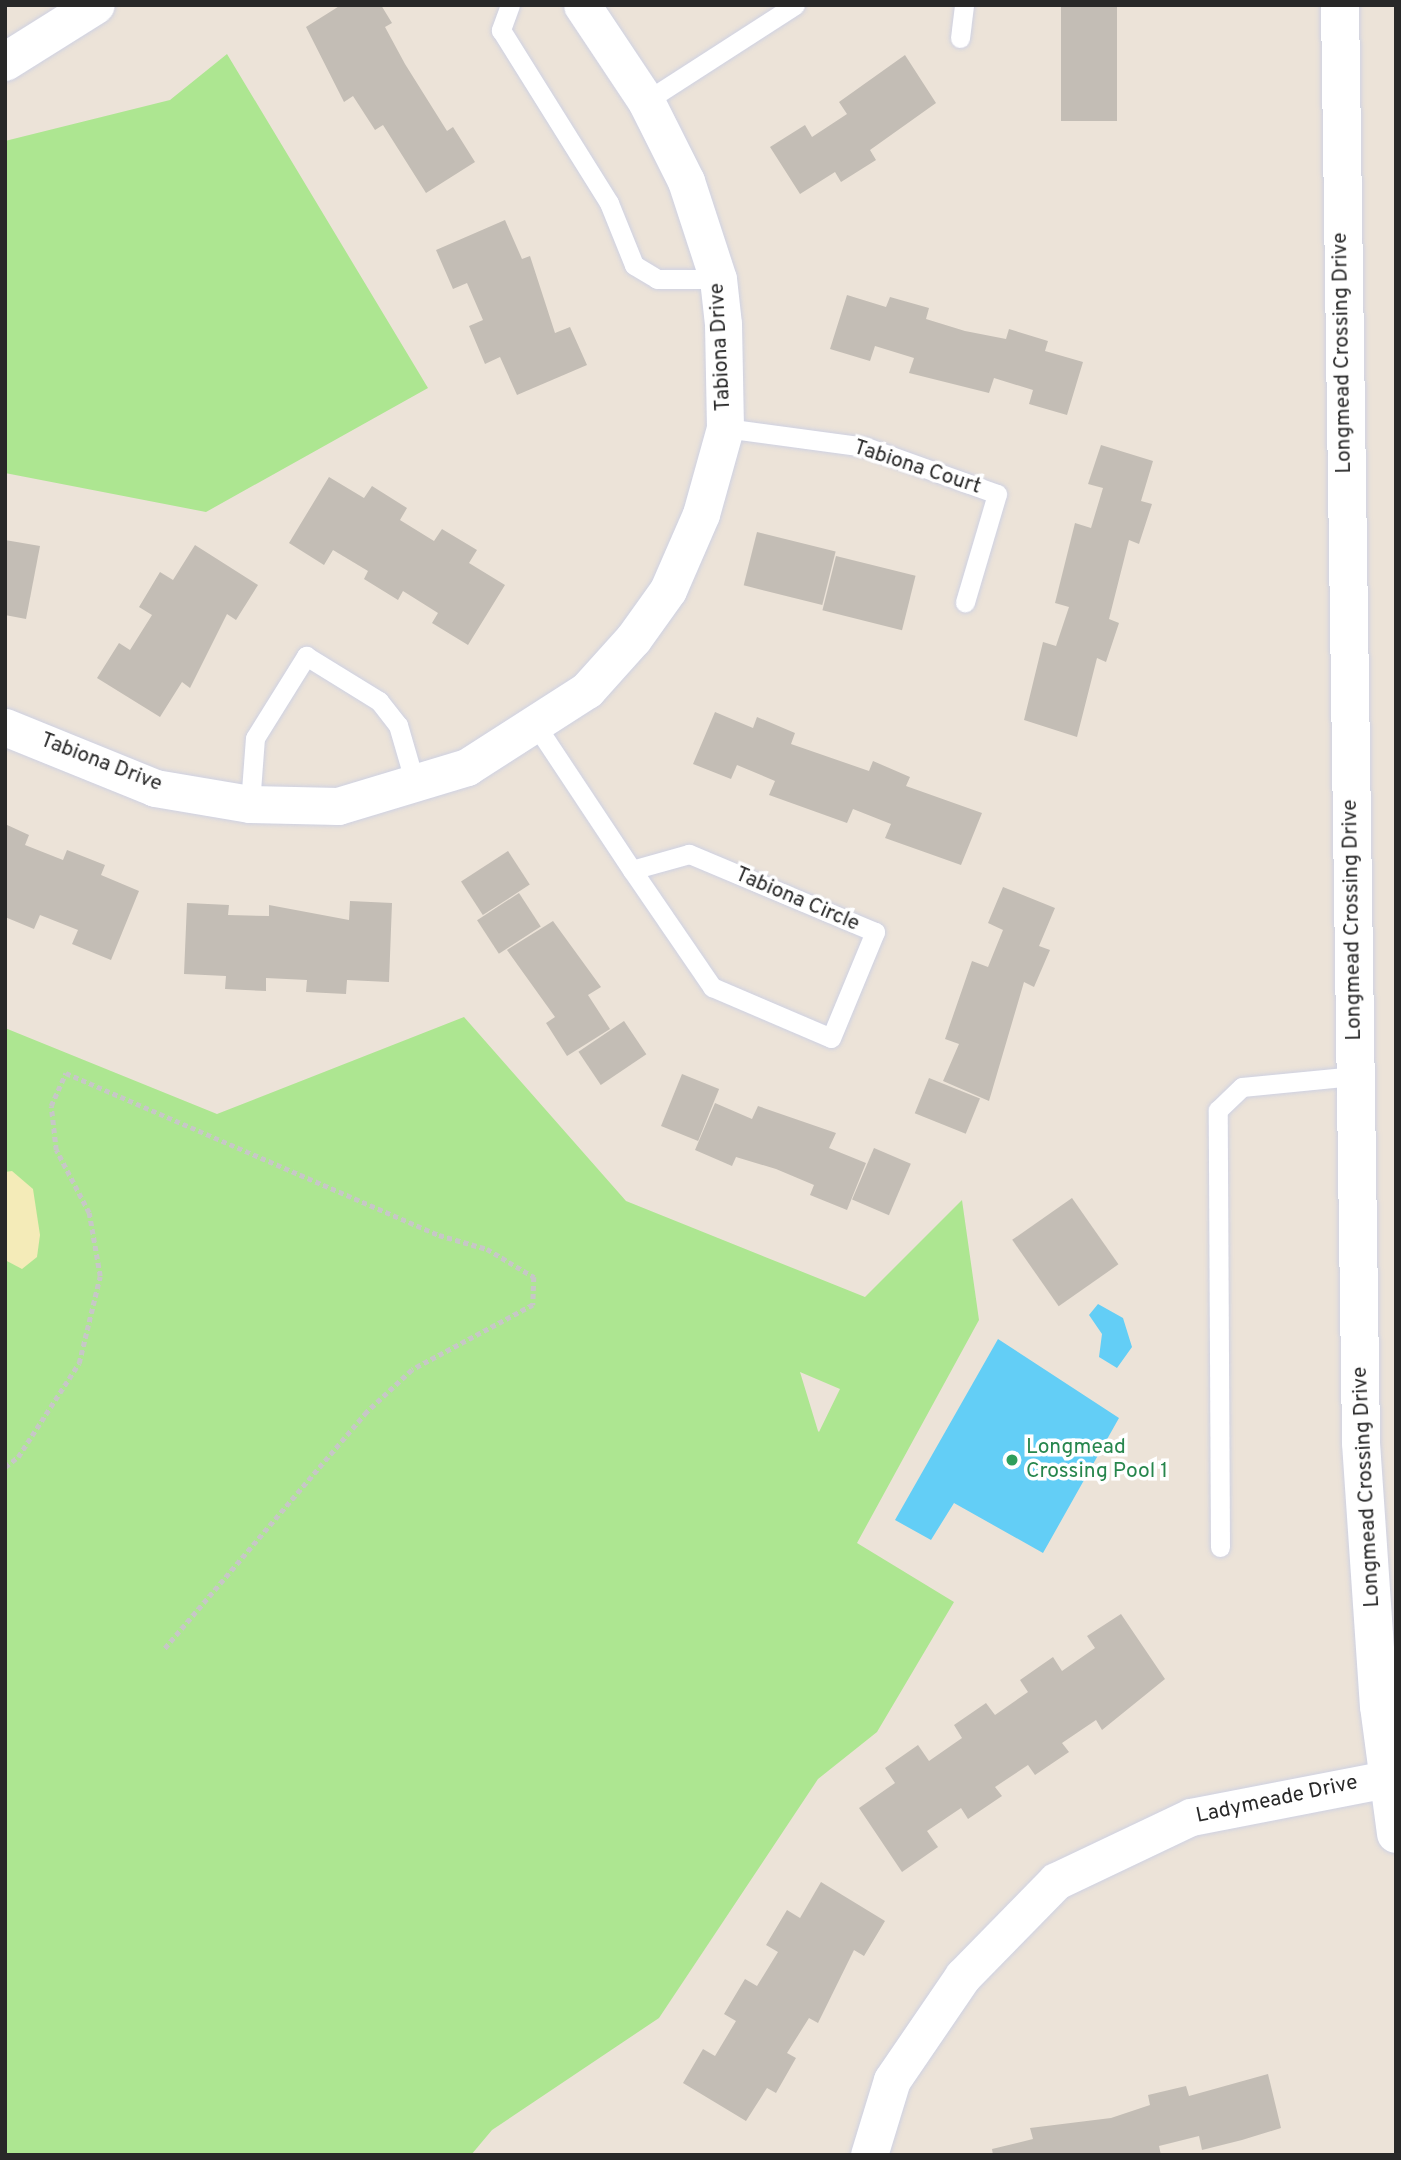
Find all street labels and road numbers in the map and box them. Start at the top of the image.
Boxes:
street label: Longmead Crossing Drive [1328,232,1358,474]
street label: Tabiona Drive [705,282,737,412]
street label: Tabiona Court [850,436,984,500]
street label: Tabiona Drive [37,728,165,798]
street label: Longmead Crossing Drive [1338,799,1368,1041]
street label: Tabiona Circle [731,863,863,937]
street label: Longmead Crossing Drive [1348,1366,1386,1608]
street label: Ladymeade Drive [1194,1771,1360,1829]

